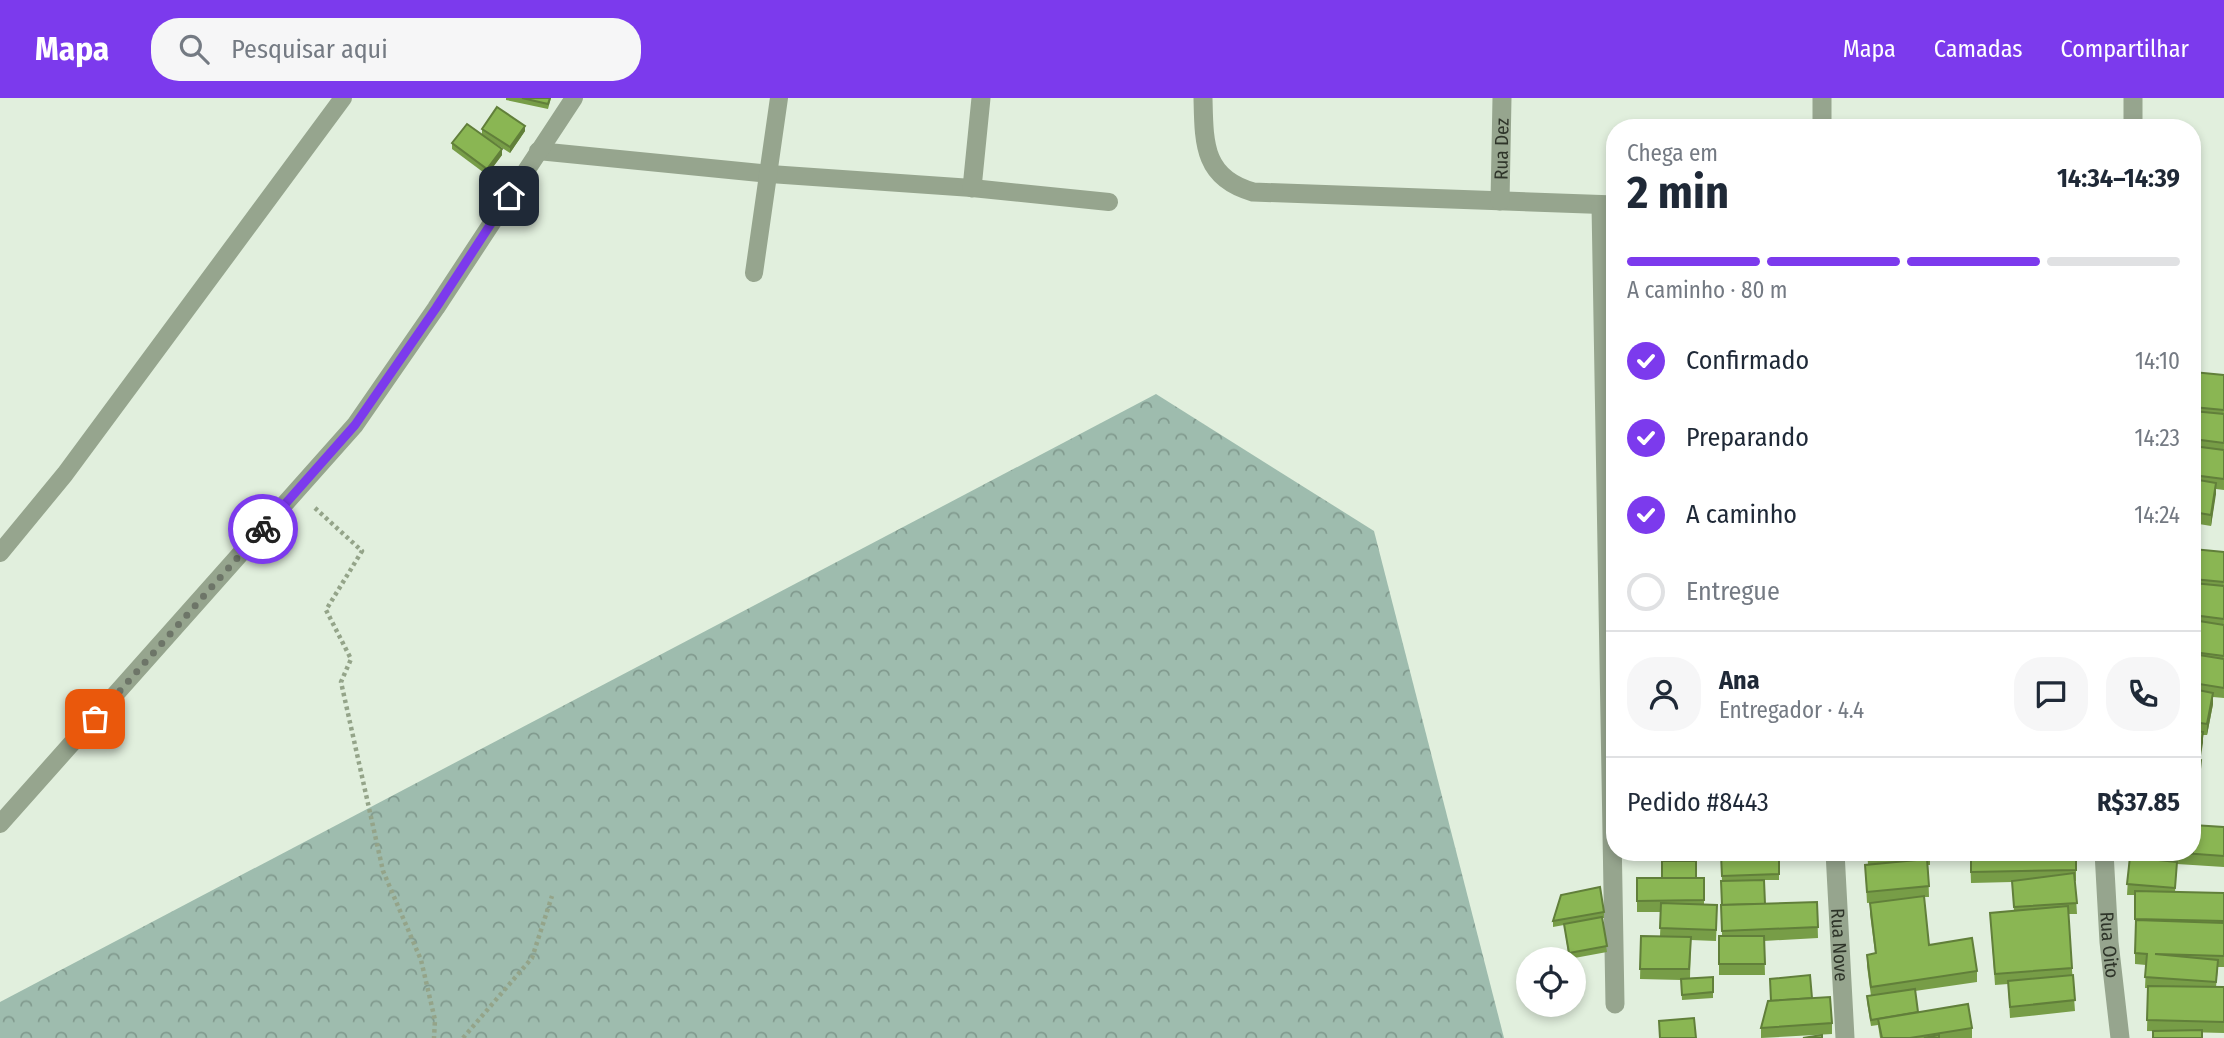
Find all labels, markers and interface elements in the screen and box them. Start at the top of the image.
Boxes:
search box [151,18,641,81]
text: Mapa [35,29,109,69]
icon: search [175,30,213,68]
text: Pesquisar aqui [231,34,388,65]
text: Mapa [1843,35,1896,63]
text: Camadas [1934,35,2023,63]
text: Compartilhar [2061,35,2189,63]
street label: Rua Dez [1489,117,1513,180]
text: Chega em [1627,139,1718,167]
text: 14:34–14:39 [2057,163,2180,194]
text: 2 min [1627,165,1729,220]
pin [479,166,539,226]
icon: home [490,177,528,215]
text: A caminho · 80 m [1627,276,1787,304]
icon: check [1627,342,1665,380]
text: Confirmado [1686,345,1809,376]
text: 14:10 [2135,347,2180,375]
icon: check [1627,419,1665,457]
text: Preparando [1686,422,1809,453]
text: 14:23 [2135,424,2180,452]
courier [228,494,298,564]
icon: check [1627,496,1665,534]
text: A caminho [1686,499,1797,530]
text: 14:24 [2134,501,2180,529]
icon: bike [244,510,282,548]
text: Entregue [1686,576,1780,607]
button: person [1627,657,1701,731]
button: chat [2014,657,2088,731]
button: phone [2106,657,2180,731]
text: Ana [1719,665,1760,696]
pin [65,689,125,749]
text: Entregador · 4.4 [1719,696,1864,724]
icon: bag [76,700,114,738]
text: Pedido #8443 [1627,787,1769,818]
text: R$37.85 [2097,787,2180,818]
street label: Rua Nove [1827,908,1853,982]
street label: Rua Oito [2096,911,2125,979]
map controls [1516,947,1586,1017]
button: locate [1516,947,1586,1017]

